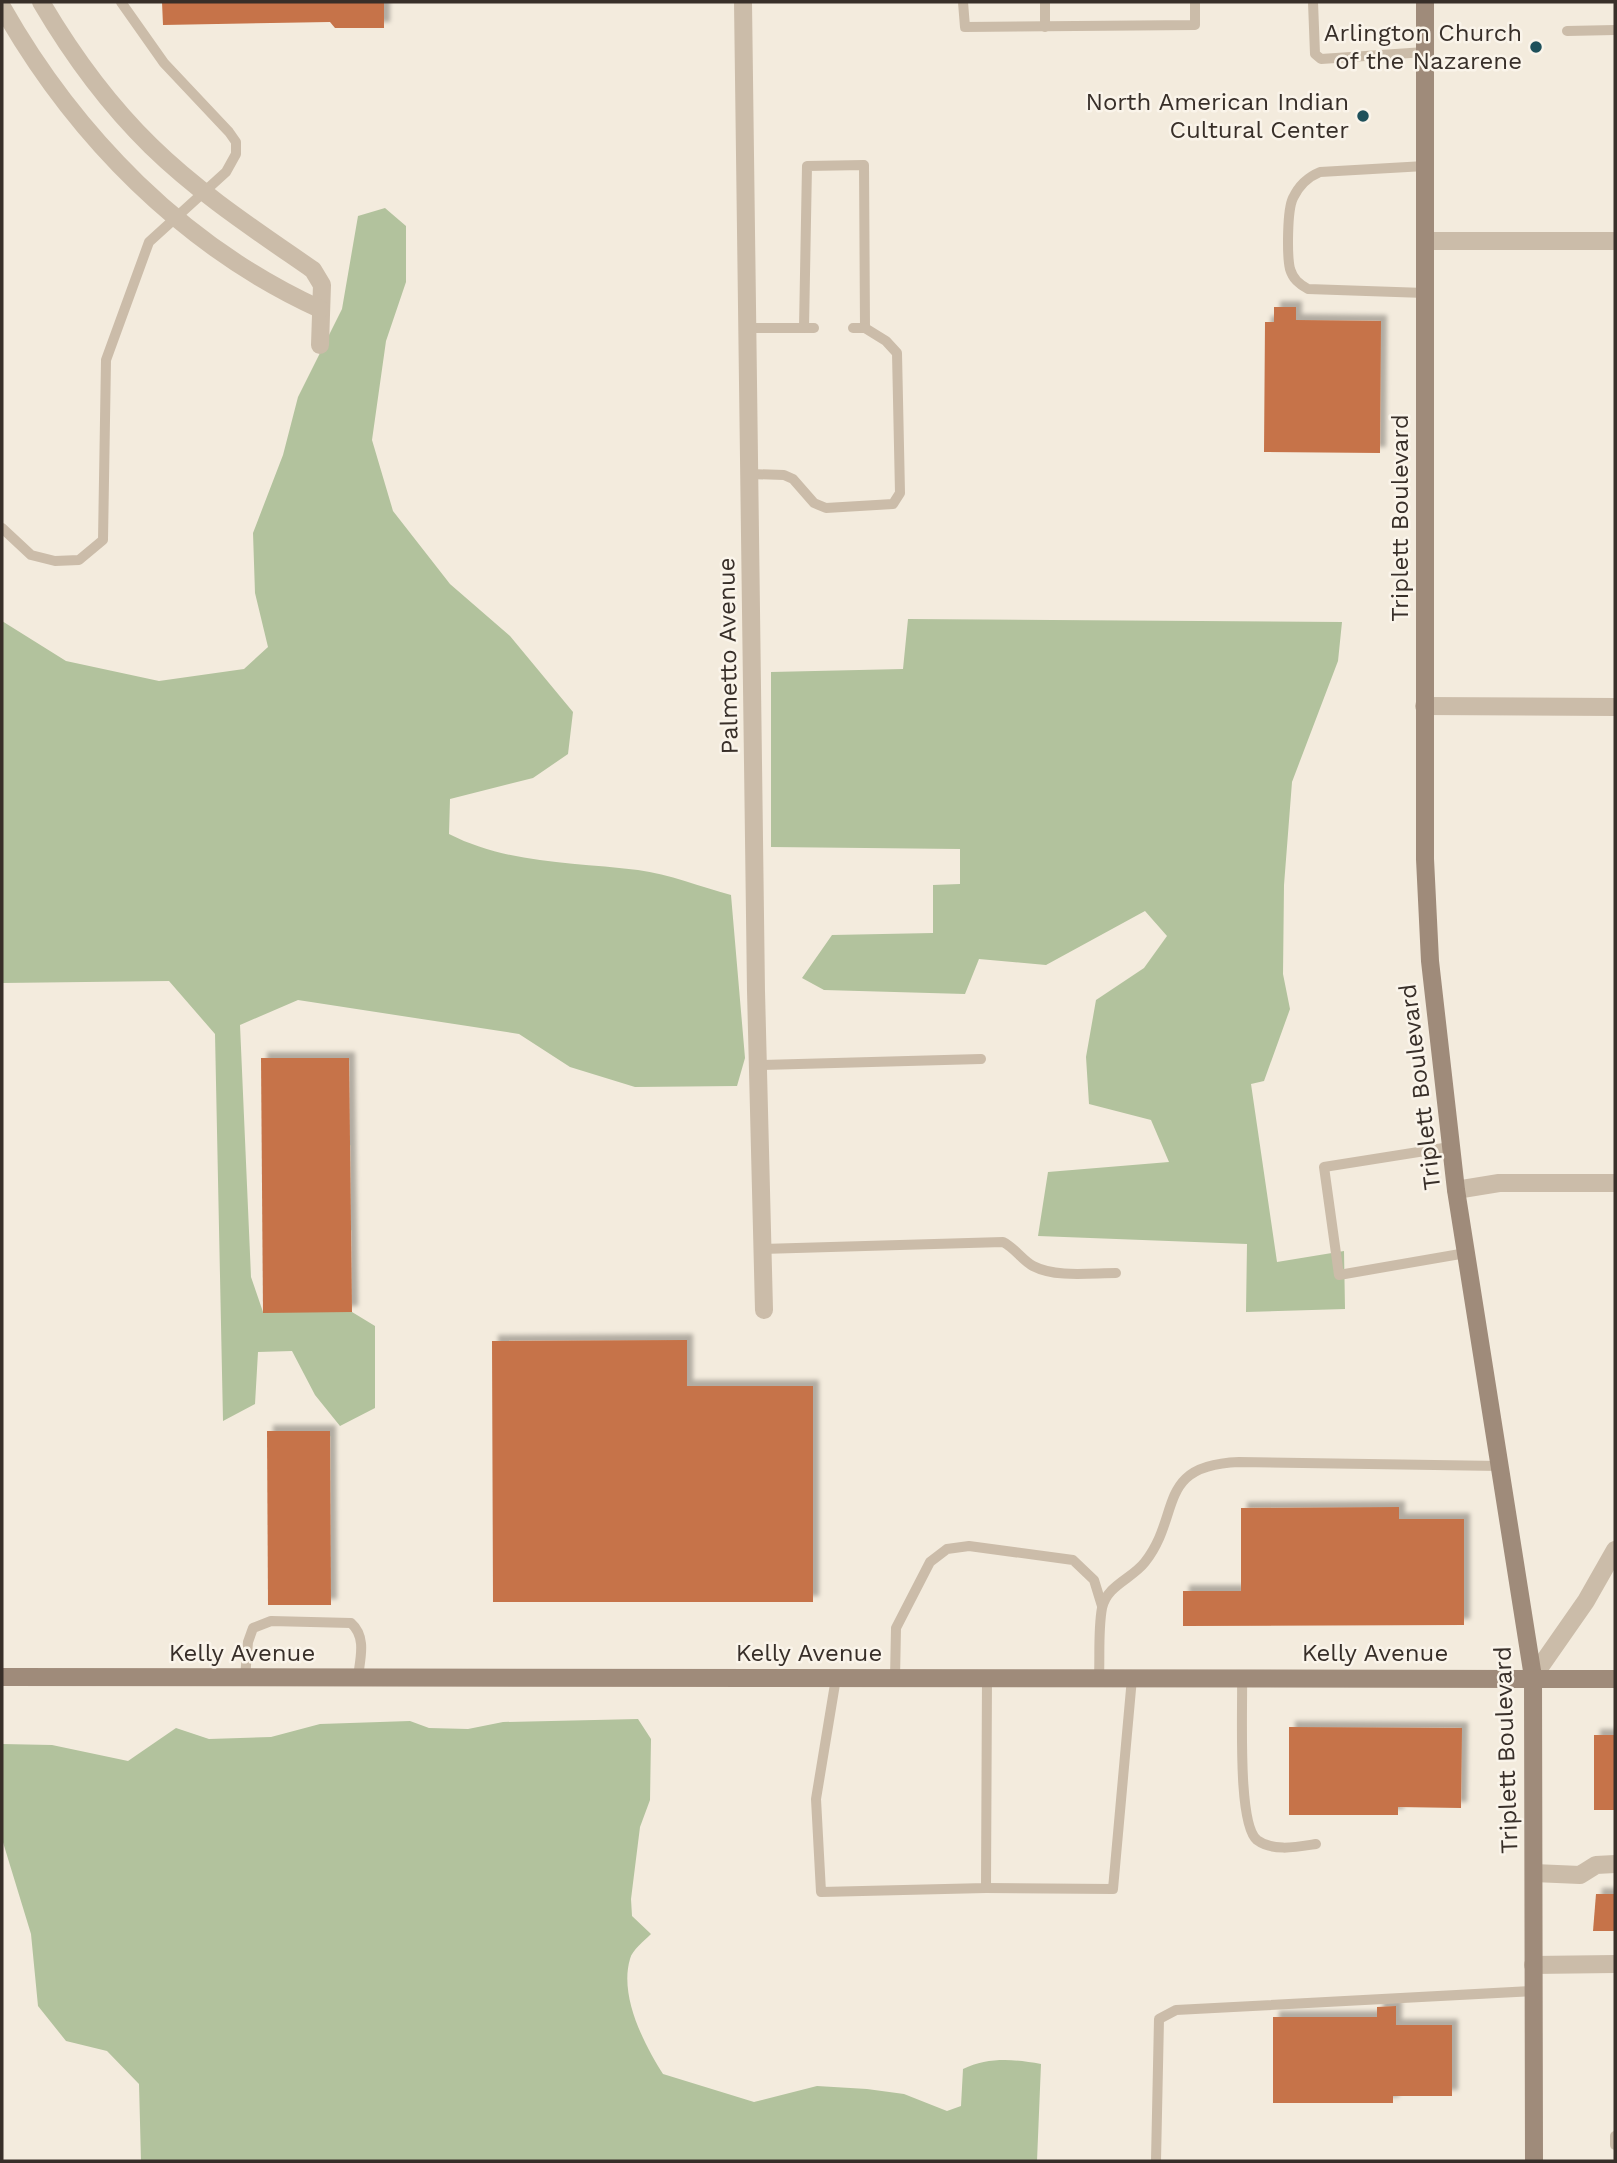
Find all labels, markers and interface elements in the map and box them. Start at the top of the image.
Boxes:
place label: Arlington Church of the Nazarene [1324,19,1522,75]
marker: Arlington Church of the Nazarene [1528,39,1544,55]
place label: North American Indian Cultural Center [1085,88,1349,144]
marker: North American Indian Cultural Center [1355,108,1371,124]
street label: Triplett Boulevard [1386,414,1414,622]
street label: Palmetto Avenue [712,557,744,755]
street label: Triplett Boulevard [1393,982,1447,1192]
street label: Kelly Avenue [169,1639,315,1667]
street label: Kelly Avenue [736,1639,882,1667]
street label: Kelly Avenue [1302,1639,1448,1667]
street label: Triplett Boulevard [1488,1646,1524,1854]

